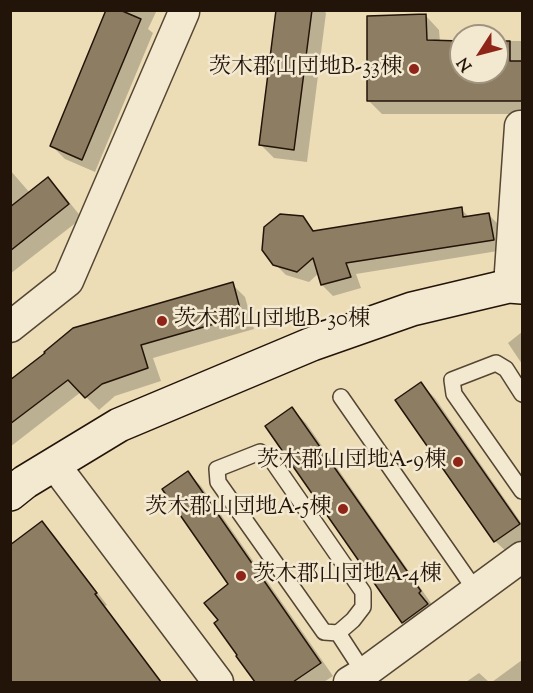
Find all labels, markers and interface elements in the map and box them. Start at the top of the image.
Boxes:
north arrow [449,24,509,84]
text: N [453,52,479,76]
place label: 茨木郡山団地B-33棟 [209,56,402,82]
marker: 茨木郡山団地B-33棟 [407,62,421,76]
place label: 茨木郡山団地B-30棟 [174,308,370,334]
marker: 茨木郡山団地B-30棟 [155,314,169,328]
place label: 茨木郡山団地A-9棟 [257,449,446,475]
marker: 茨木郡山団地A-9棟 [451,455,465,469]
place label: 茨木郡山団地A-5棟 [145,496,331,522]
marker: 茨木郡山団地A-5棟 [336,502,350,516]
place label: 茨木郡山団地A-4棟 [253,563,441,589]
marker: 茨木郡山団地A-4棟 [234,569,248,583]

